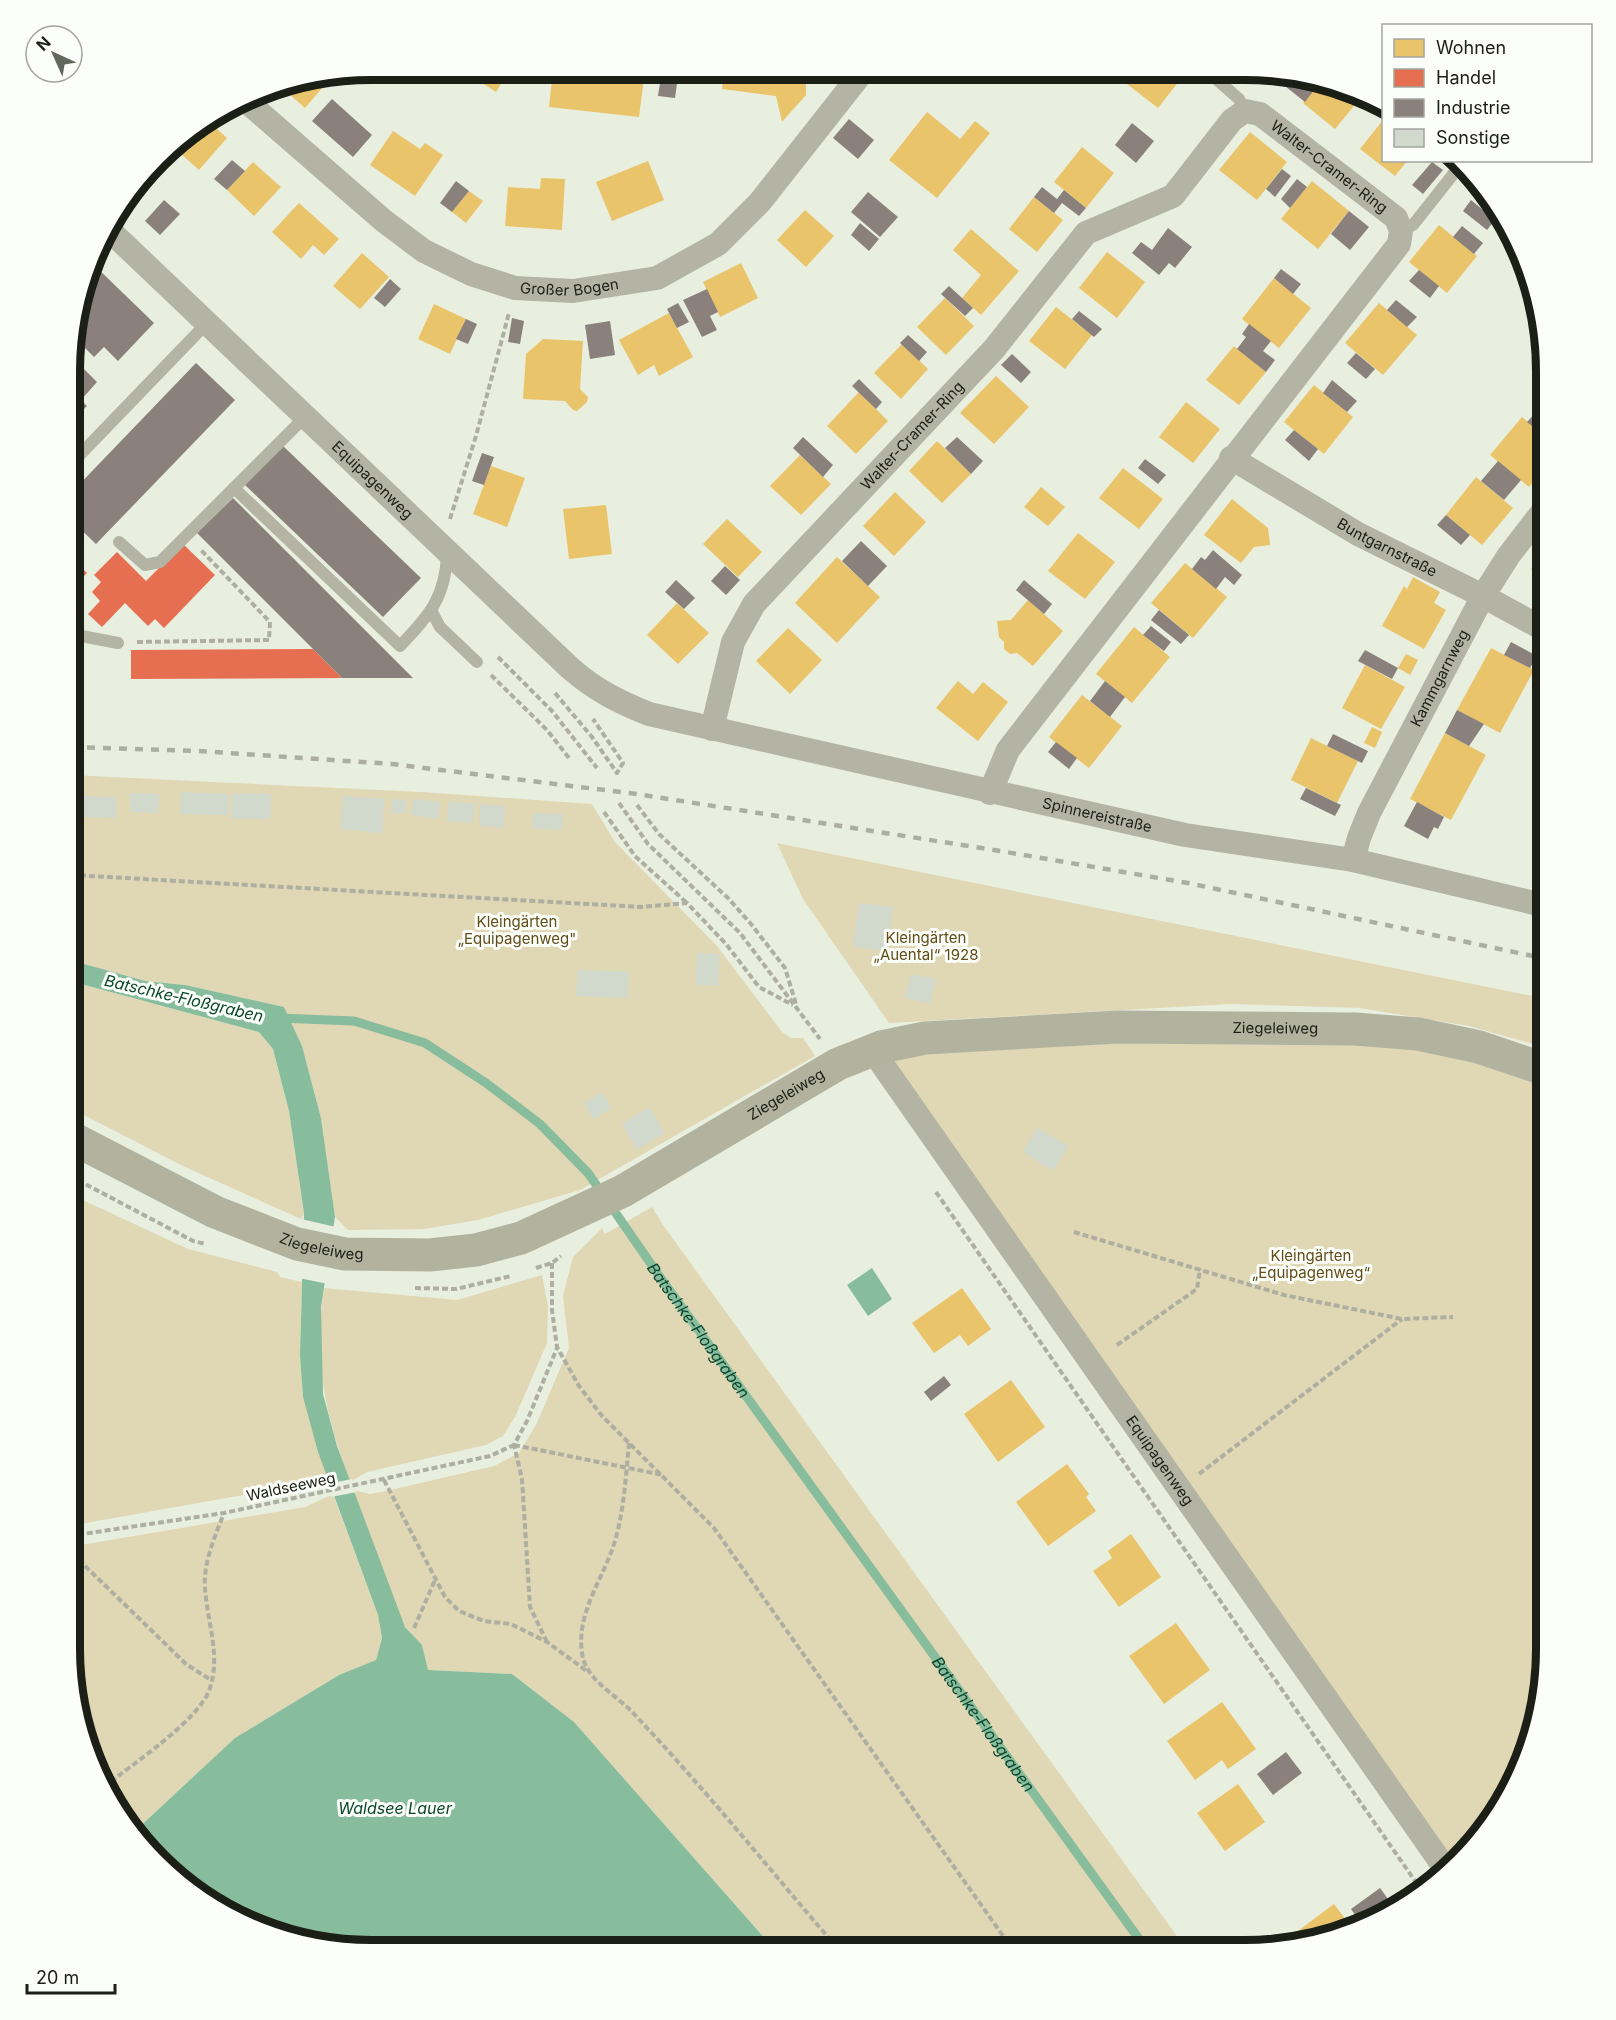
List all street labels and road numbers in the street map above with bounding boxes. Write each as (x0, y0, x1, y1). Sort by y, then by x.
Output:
street label: Walter-Cramer-Ring (1267, 116, 1392, 217)
street label: Großer Bogen (520, 274, 620, 300)
street label: Walter-Cramer-Ring (856, 377, 968, 494)
street label: Equipagenweg (328, 437, 417, 523)
street label: Buntgarnstraße (1334, 514, 1440, 581)
street label: Kammgarnweg (1406, 626, 1473, 730)
street label: Spinnereistraße (1041, 793, 1154, 836)
street label: Ziegeleiweg (1232, 1018, 1318, 1038)
street label: Ziegeleiweg (744, 1064, 828, 1124)
street label: Ziegeleiweg (277, 1228, 364, 1263)
street label: Equipagenweg (1122, 1412, 1198, 1509)
street label: Waldseeweg (245, 1468, 337, 1505)

